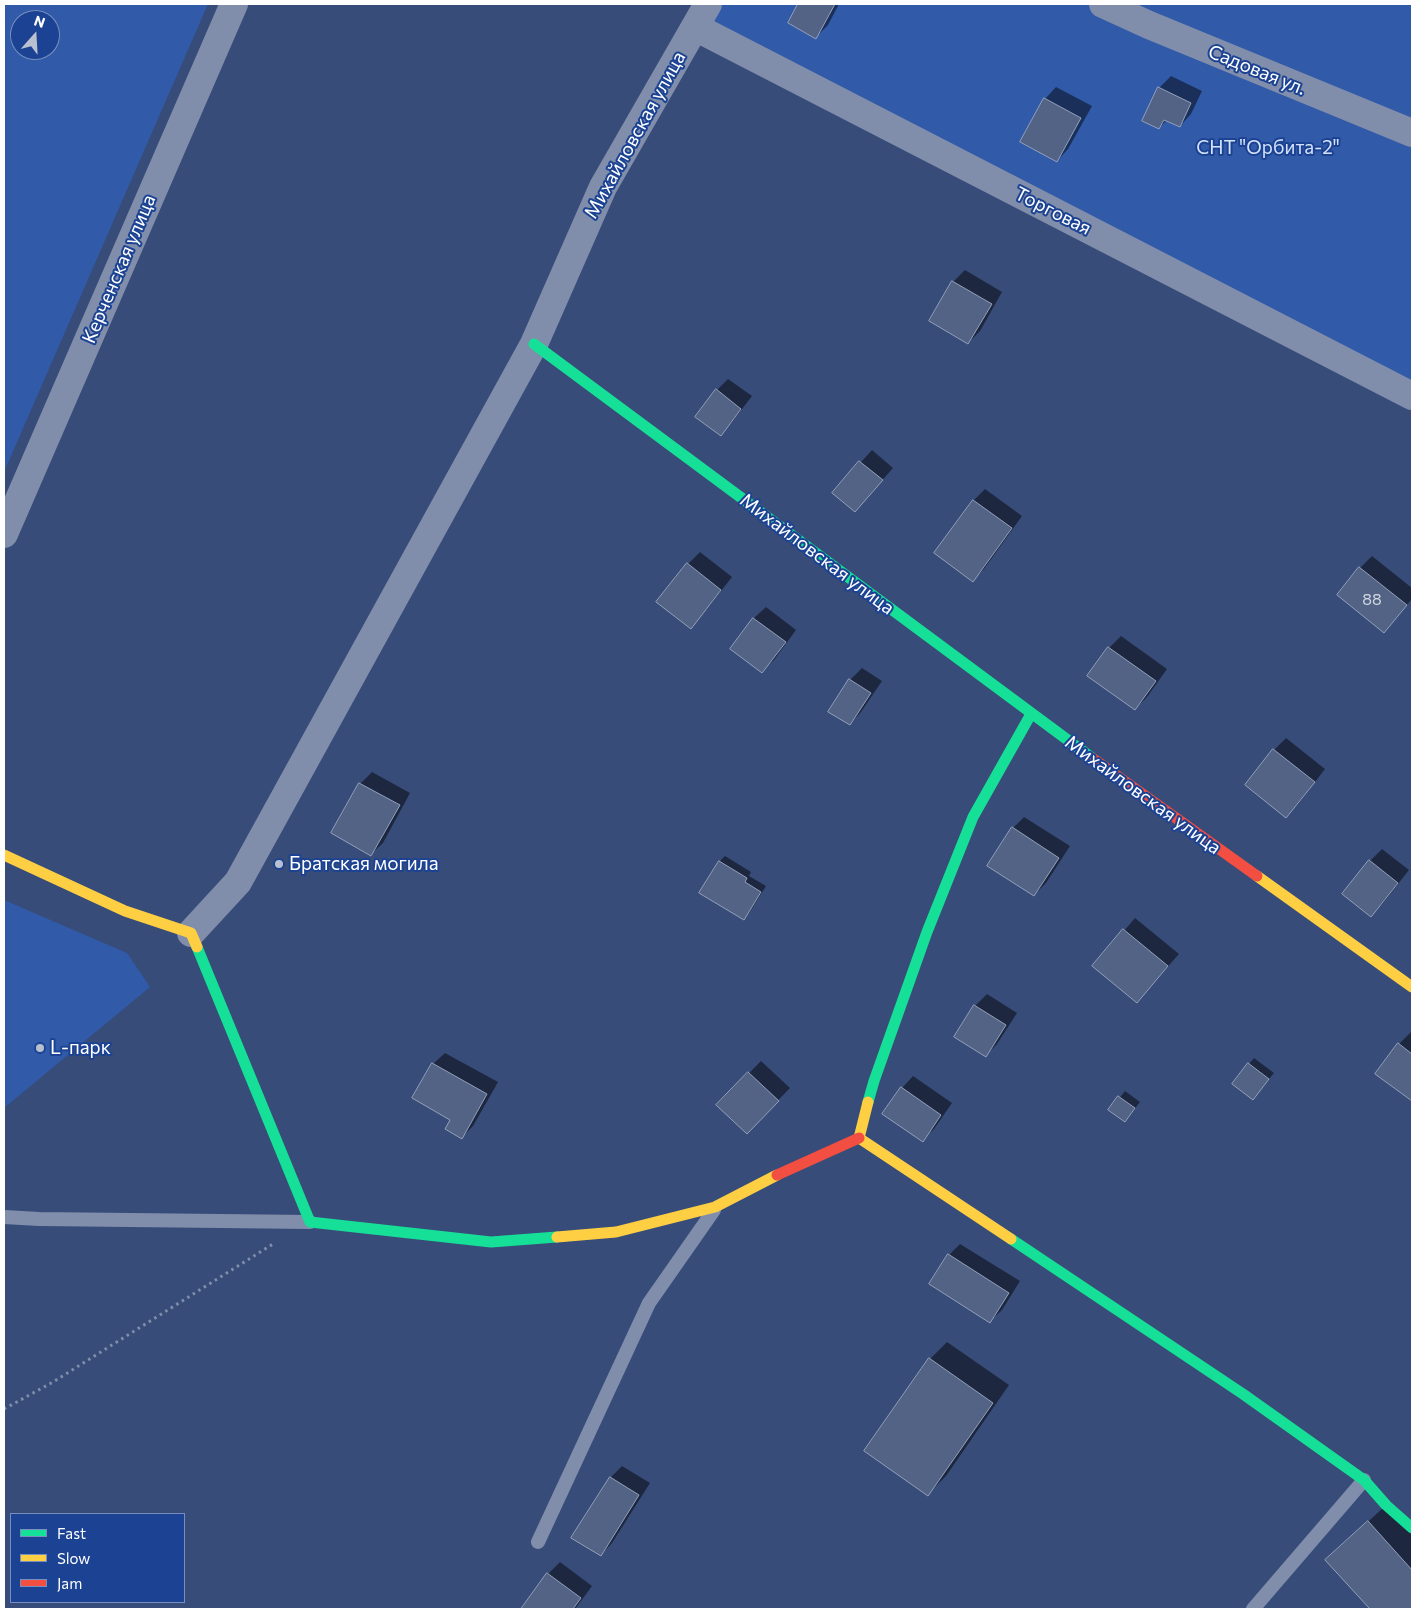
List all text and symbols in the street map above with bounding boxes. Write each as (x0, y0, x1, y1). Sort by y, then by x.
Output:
north arrow (10, 10, 60, 60)
text: N (32, 12, 47, 31)
street label: Садовая ул. (1205, 40, 1309, 100)
street label: Михайловская улица (580, 48, 690, 222)
park label: СНТ "Орбита-2" (1196, 137, 1340, 159)
street label: Торговая (1011, 182, 1095, 240)
street label: Керченская улица (77, 191, 161, 347)
street label: Михайловская улица (735, 489, 899, 619)
house number: 88 (1362, 590, 1382, 610)
street label: Михайловская улица (1061, 731, 1225, 859)
place label: Братская могила (289, 853, 439, 875)
marker: Братская могила (273, 858, 285, 870)
place label: L-парк (50, 1037, 111, 1059)
marker: L-парк (34, 1042, 46, 1054)
legend (10, 1513, 185, 1603)
text: Fast (57, 1524, 86, 1542)
text: Slow (57, 1549, 90, 1567)
text: Jam (57, 1574, 82, 1592)

